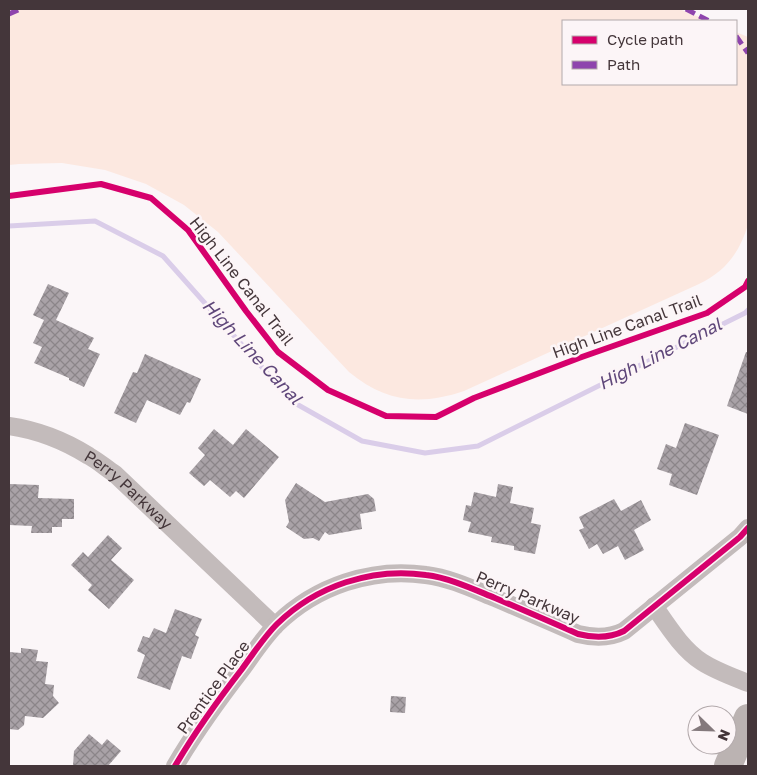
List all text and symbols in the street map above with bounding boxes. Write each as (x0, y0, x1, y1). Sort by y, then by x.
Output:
legend (562, 20, 737, 85)
text: Cycle path (607, 30, 683, 48)
text: Path (607, 55, 640, 73)
street label: High Line Canal Trail (186, 213, 298, 349)
street label: High Line Canal Trail (550, 290, 704, 362)
water label: High Line Canal (198, 294, 308, 409)
water label: High Line Canal (595, 314, 725, 394)
street label: Perry Parkway (81, 446, 177, 533)
street label: Perry Parkway (473, 566, 583, 628)
street label: Prentice Place (172, 636, 254, 738)
north arrow (687, 705, 737, 755)
text: N (715, 727, 734, 743)

